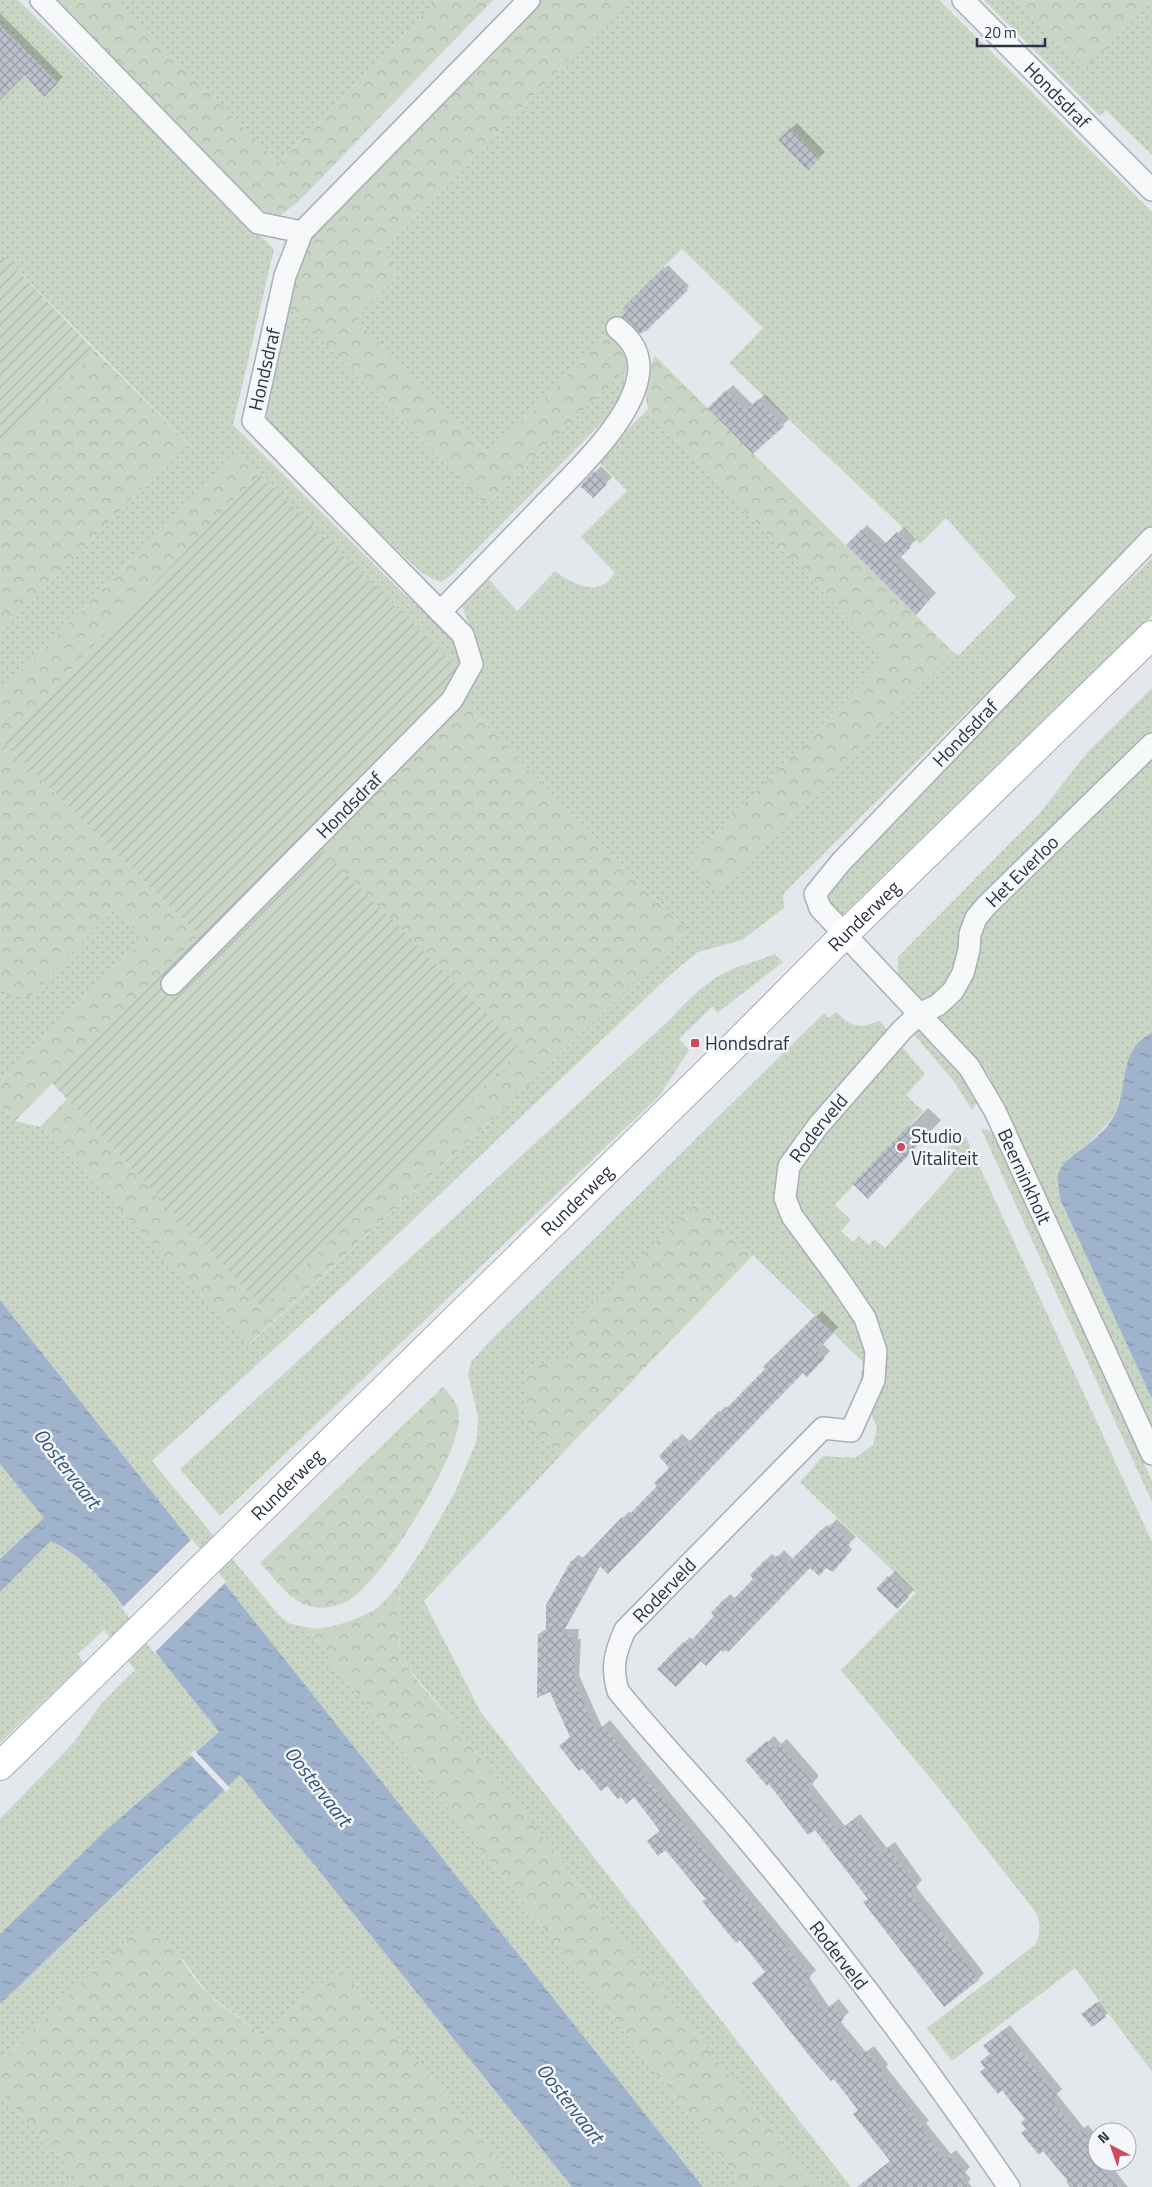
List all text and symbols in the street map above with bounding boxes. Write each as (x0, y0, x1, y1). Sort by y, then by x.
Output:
scale bar (977, 15, 1044, 47)
text: 20 m (984, 21, 1017, 44)
street label: Hondsdraf (1018, 55, 1098, 135)
street label: Hondsdraf (240, 324, 287, 413)
street label: Hondsdraf (925, 692, 1005, 773)
street label: Hondsdraf (309, 764, 389, 845)
street label: Het Everloo (978, 828, 1065, 914)
street label: Runderweg (820, 873, 907, 958)
place label: Hondsdraf (705, 1028, 790, 1057)
marker: Hondsdraf (689, 1037, 701, 1049)
street label: Roderveld (781, 1087, 854, 1168)
place label: Studio Vitaliteit (911, 1121, 978, 1172)
street label: Beerninkholt (991, 1123, 1060, 1229)
marker: Studio Vitaliteit (895, 1141, 907, 1153)
street label: Runderweg (533, 1157, 620, 1242)
water label: Oostervaart (26, 1421, 110, 1517)
street label: Runderweg (244, 1441, 330, 1527)
street label: Roderveld (625, 1551, 702, 1629)
water label: Oostervaart (277, 1739, 361, 1835)
street label: Roderveld (803, 1914, 876, 1995)
water label: Oostervaart (529, 2056, 613, 2152)
north arrow (1087, 2122, 1137, 2172)
text: N (1093, 2126, 1114, 2148)

